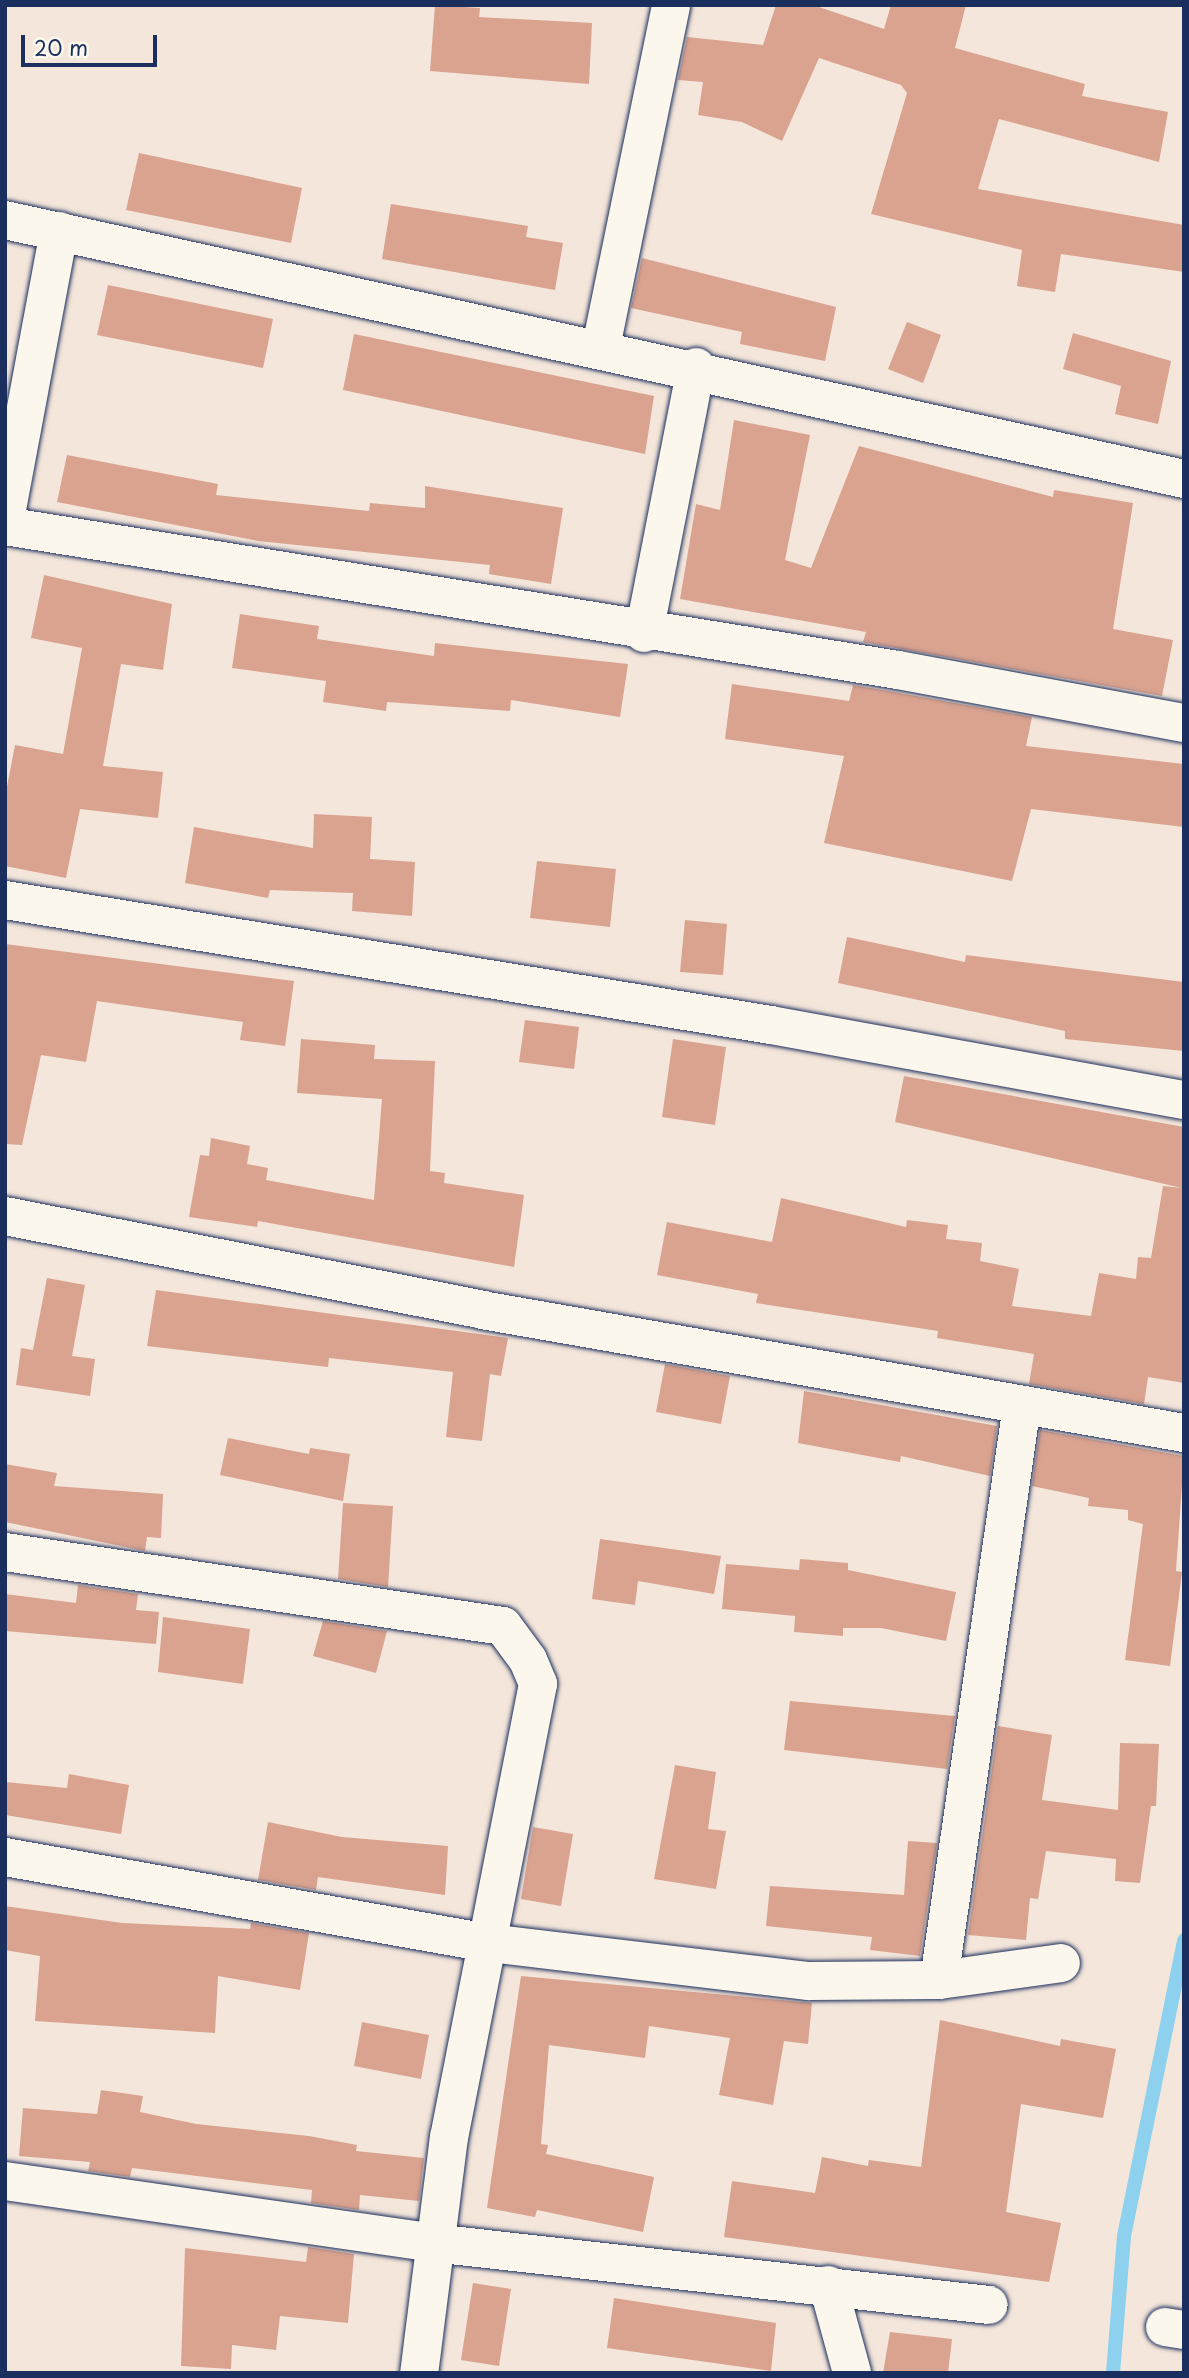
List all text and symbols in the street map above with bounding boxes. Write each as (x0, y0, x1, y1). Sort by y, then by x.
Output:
scale bar (24, 21, 161, 65)
text: 20 m (34, 31, 88, 63)

